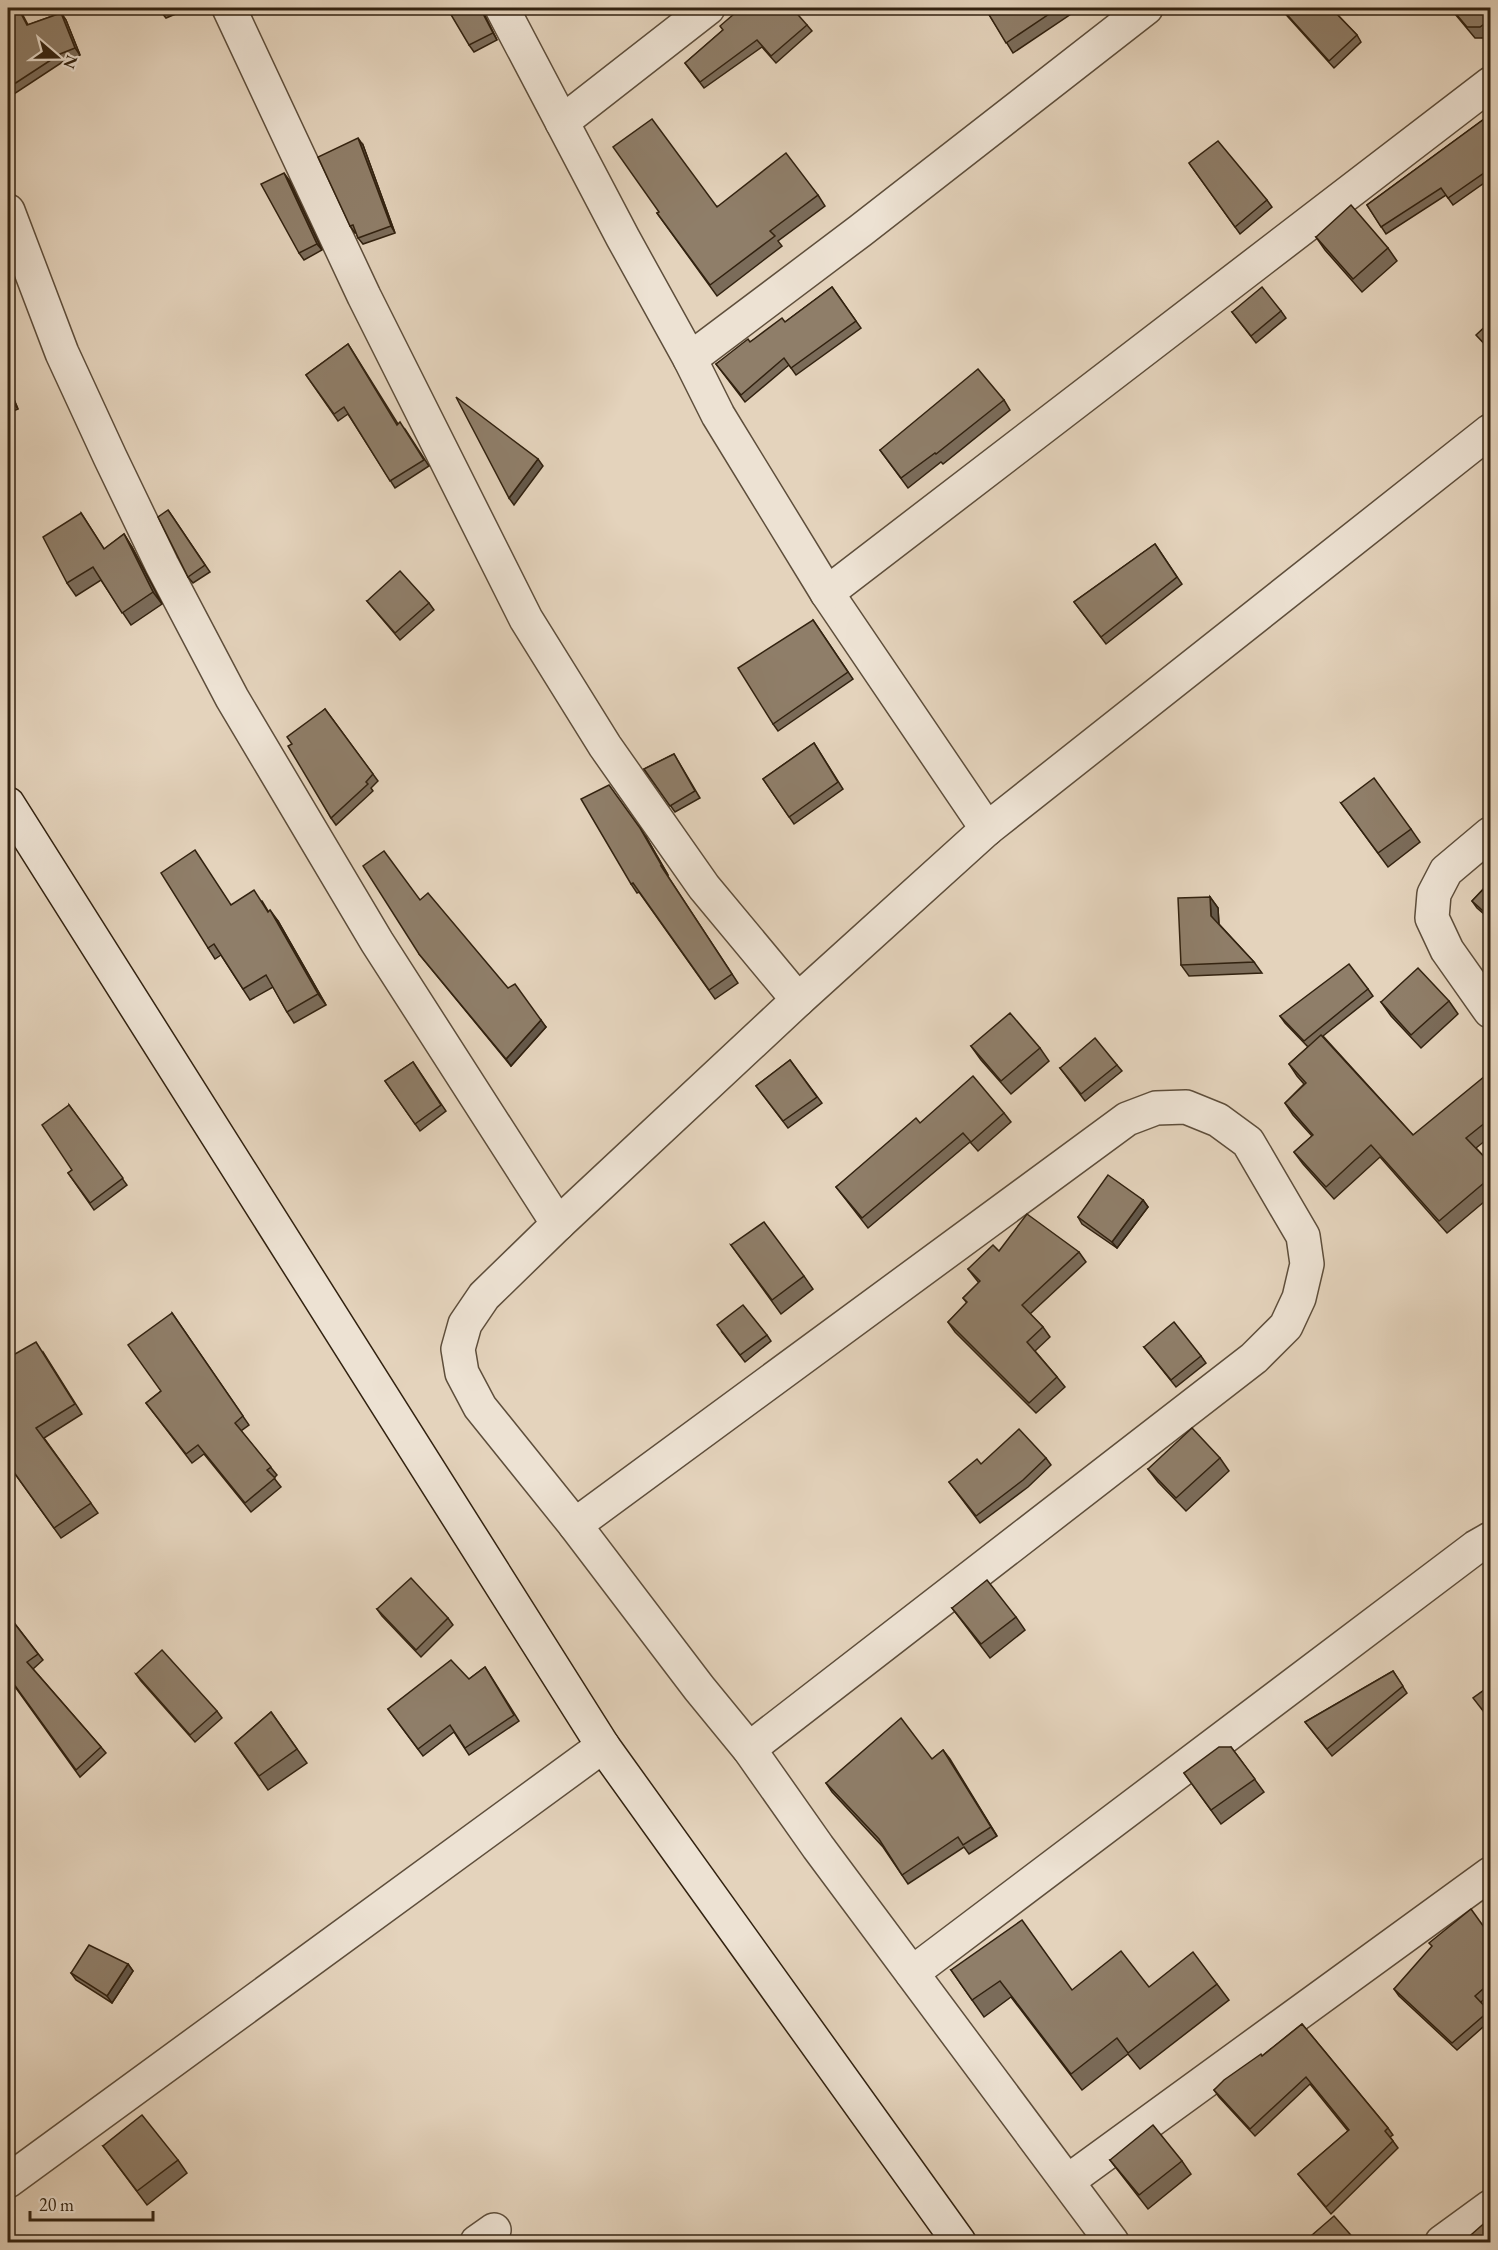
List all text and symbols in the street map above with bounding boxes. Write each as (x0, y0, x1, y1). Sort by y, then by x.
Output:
north arrow (27, 27, 87, 87)
text: N (59, 52, 83, 72)
scale bar (30, 2184, 153, 2222)
text: 20 m (39, 2193, 74, 2216)

